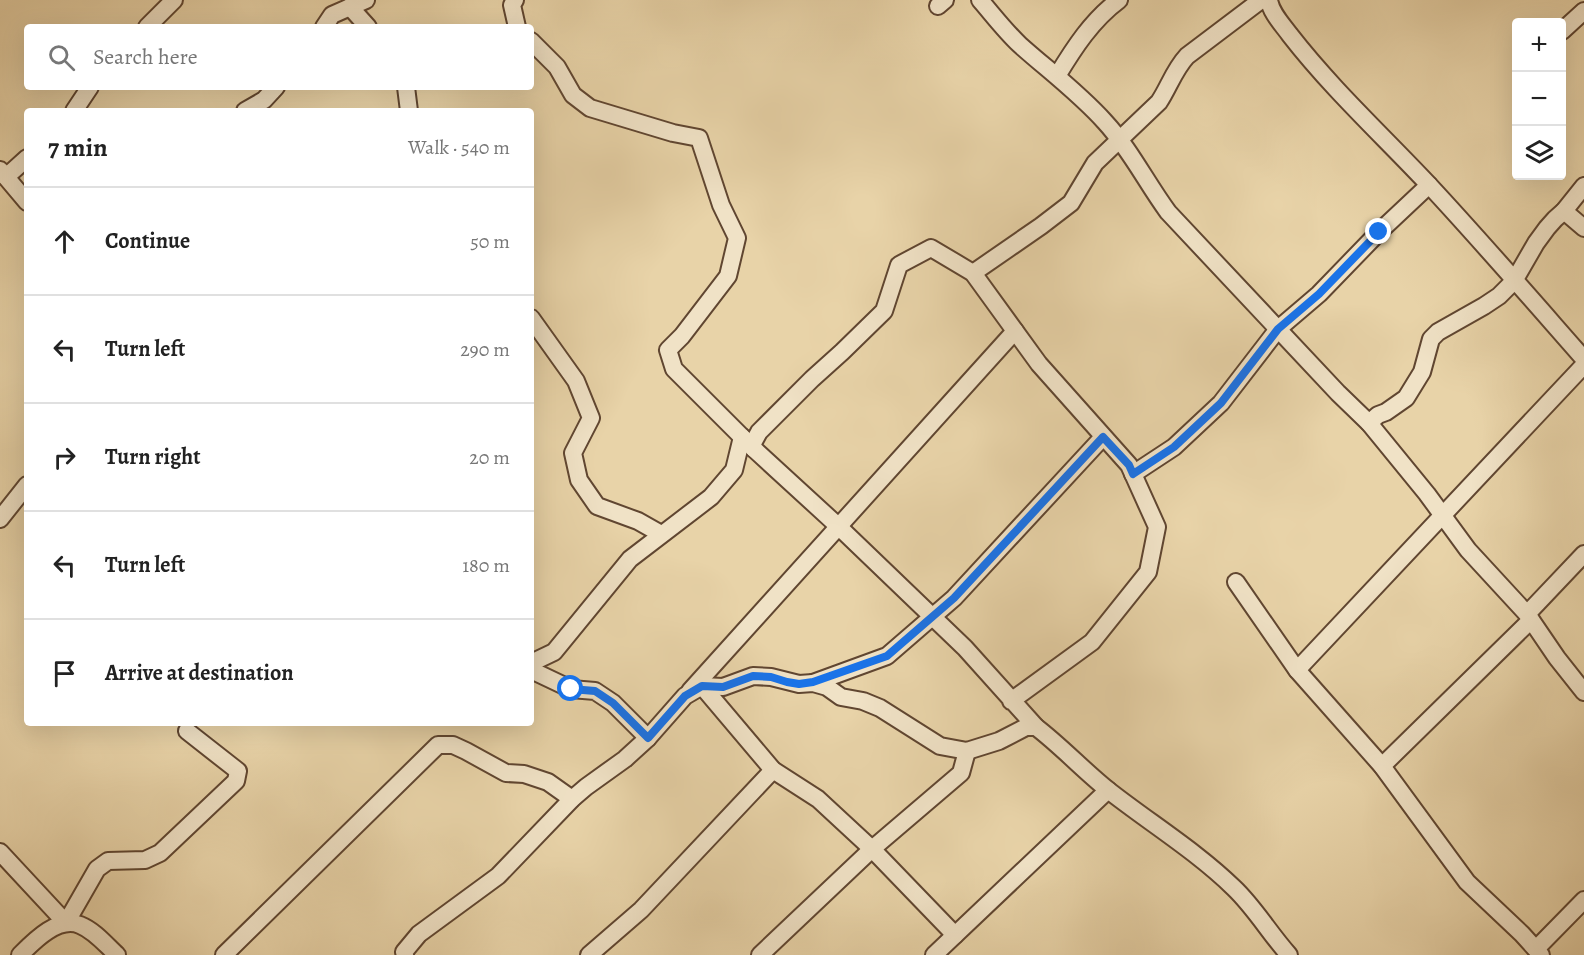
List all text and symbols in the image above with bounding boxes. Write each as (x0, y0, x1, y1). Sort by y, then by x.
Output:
map controls (1512, 18, 1566, 180)
button: + (1512, 18, 1566, 72)
search box (24, 24, 534, 90)
icon: search (45, 41, 78, 74)
text: Search here (93, 42, 198, 72)
button: − (1512, 72, 1566, 126)
button: layers (1512, 126, 1566, 180)
text: 7 min (48, 130, 108, 165)
text: Walk · 540 m (408, 134, 510, 161)
route end (1365, 218, 1391, 244)
icon: ahead (48, 225, 81, 258)
text: Continue (105, 226, 190, 256)
text: 50 m (470, 228, 510, 255)
icon: left (48, 333, 81, 366)
text: Turn left (105, 334, 185, 364)
text: 290 m (460, 336, 510, 363)
icon: right (48, 441, 81, 474)
text: Turn right (105, 442, 201, 472)
text: 20 m (469, 444, 510, 471)
icon: left (48, 549, 81, 582)
text: Turn left (105, 550, 185, 580)
text: 180 m (462, 552, 510, 579)
icon: arrive (48, 657, 81, 690)
text: Arrive at destination (105, 658, 294, 688)
route start (557, 675, 583, 701)

